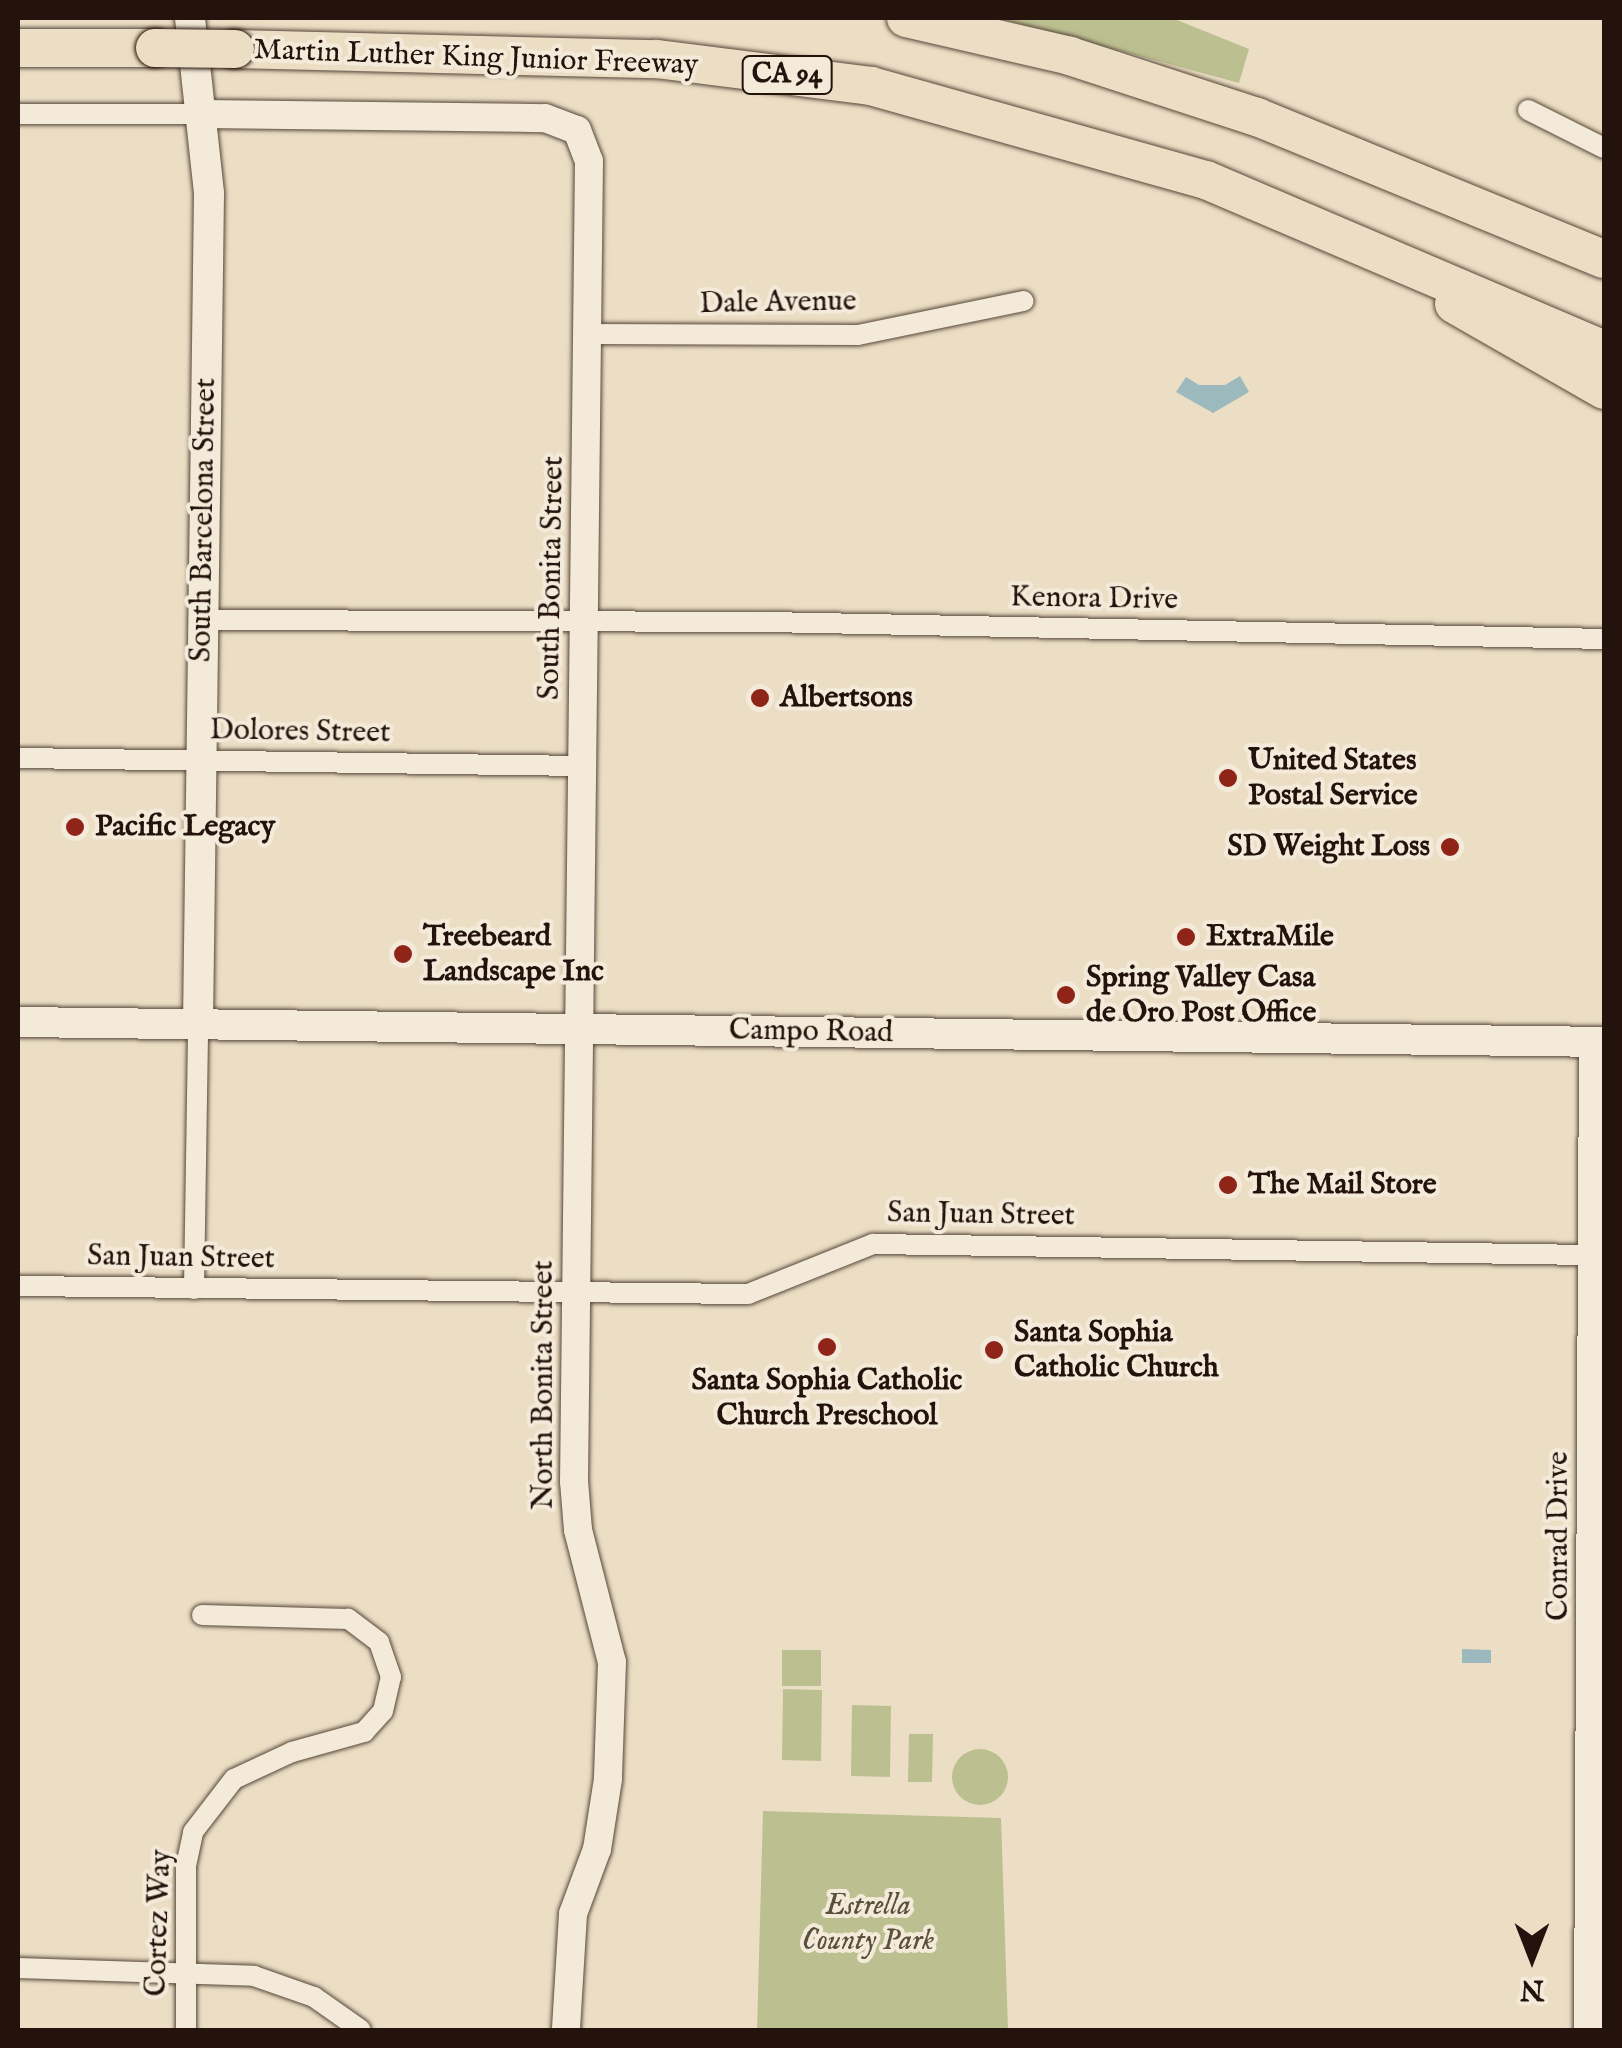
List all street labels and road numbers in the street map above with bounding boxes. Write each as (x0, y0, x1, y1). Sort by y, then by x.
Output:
street label: Martin Luther King Junior Freeway (253, 32, 699, 84)
road number: CA 94 (740, 52, 834, 98)
street label: Dale Avenue (699, 284, 857, 322)
street label: South Barcelona Street (184, 378, 224, 662)
street label: South Bonita Street (532, 456, 572, 700)
street label: Kenora Drive (1010, 580, 1178, 618)
street label: Dolores Street (209, 712, 391, 752)
street label: Campo Road (729, 1013, 893, 1051)
street label: San Juan Street (887, 1195, 1075, 1235)
street label: San Juan Street (87, 1238, 275, 1278)
street label: North Bonita Street (526, 1260, 562, 1510)
street label: Conrad Drive (1541, 1451, 1577, 1621)
street label: Cortez Way (138, 1849, 180, 1997)

